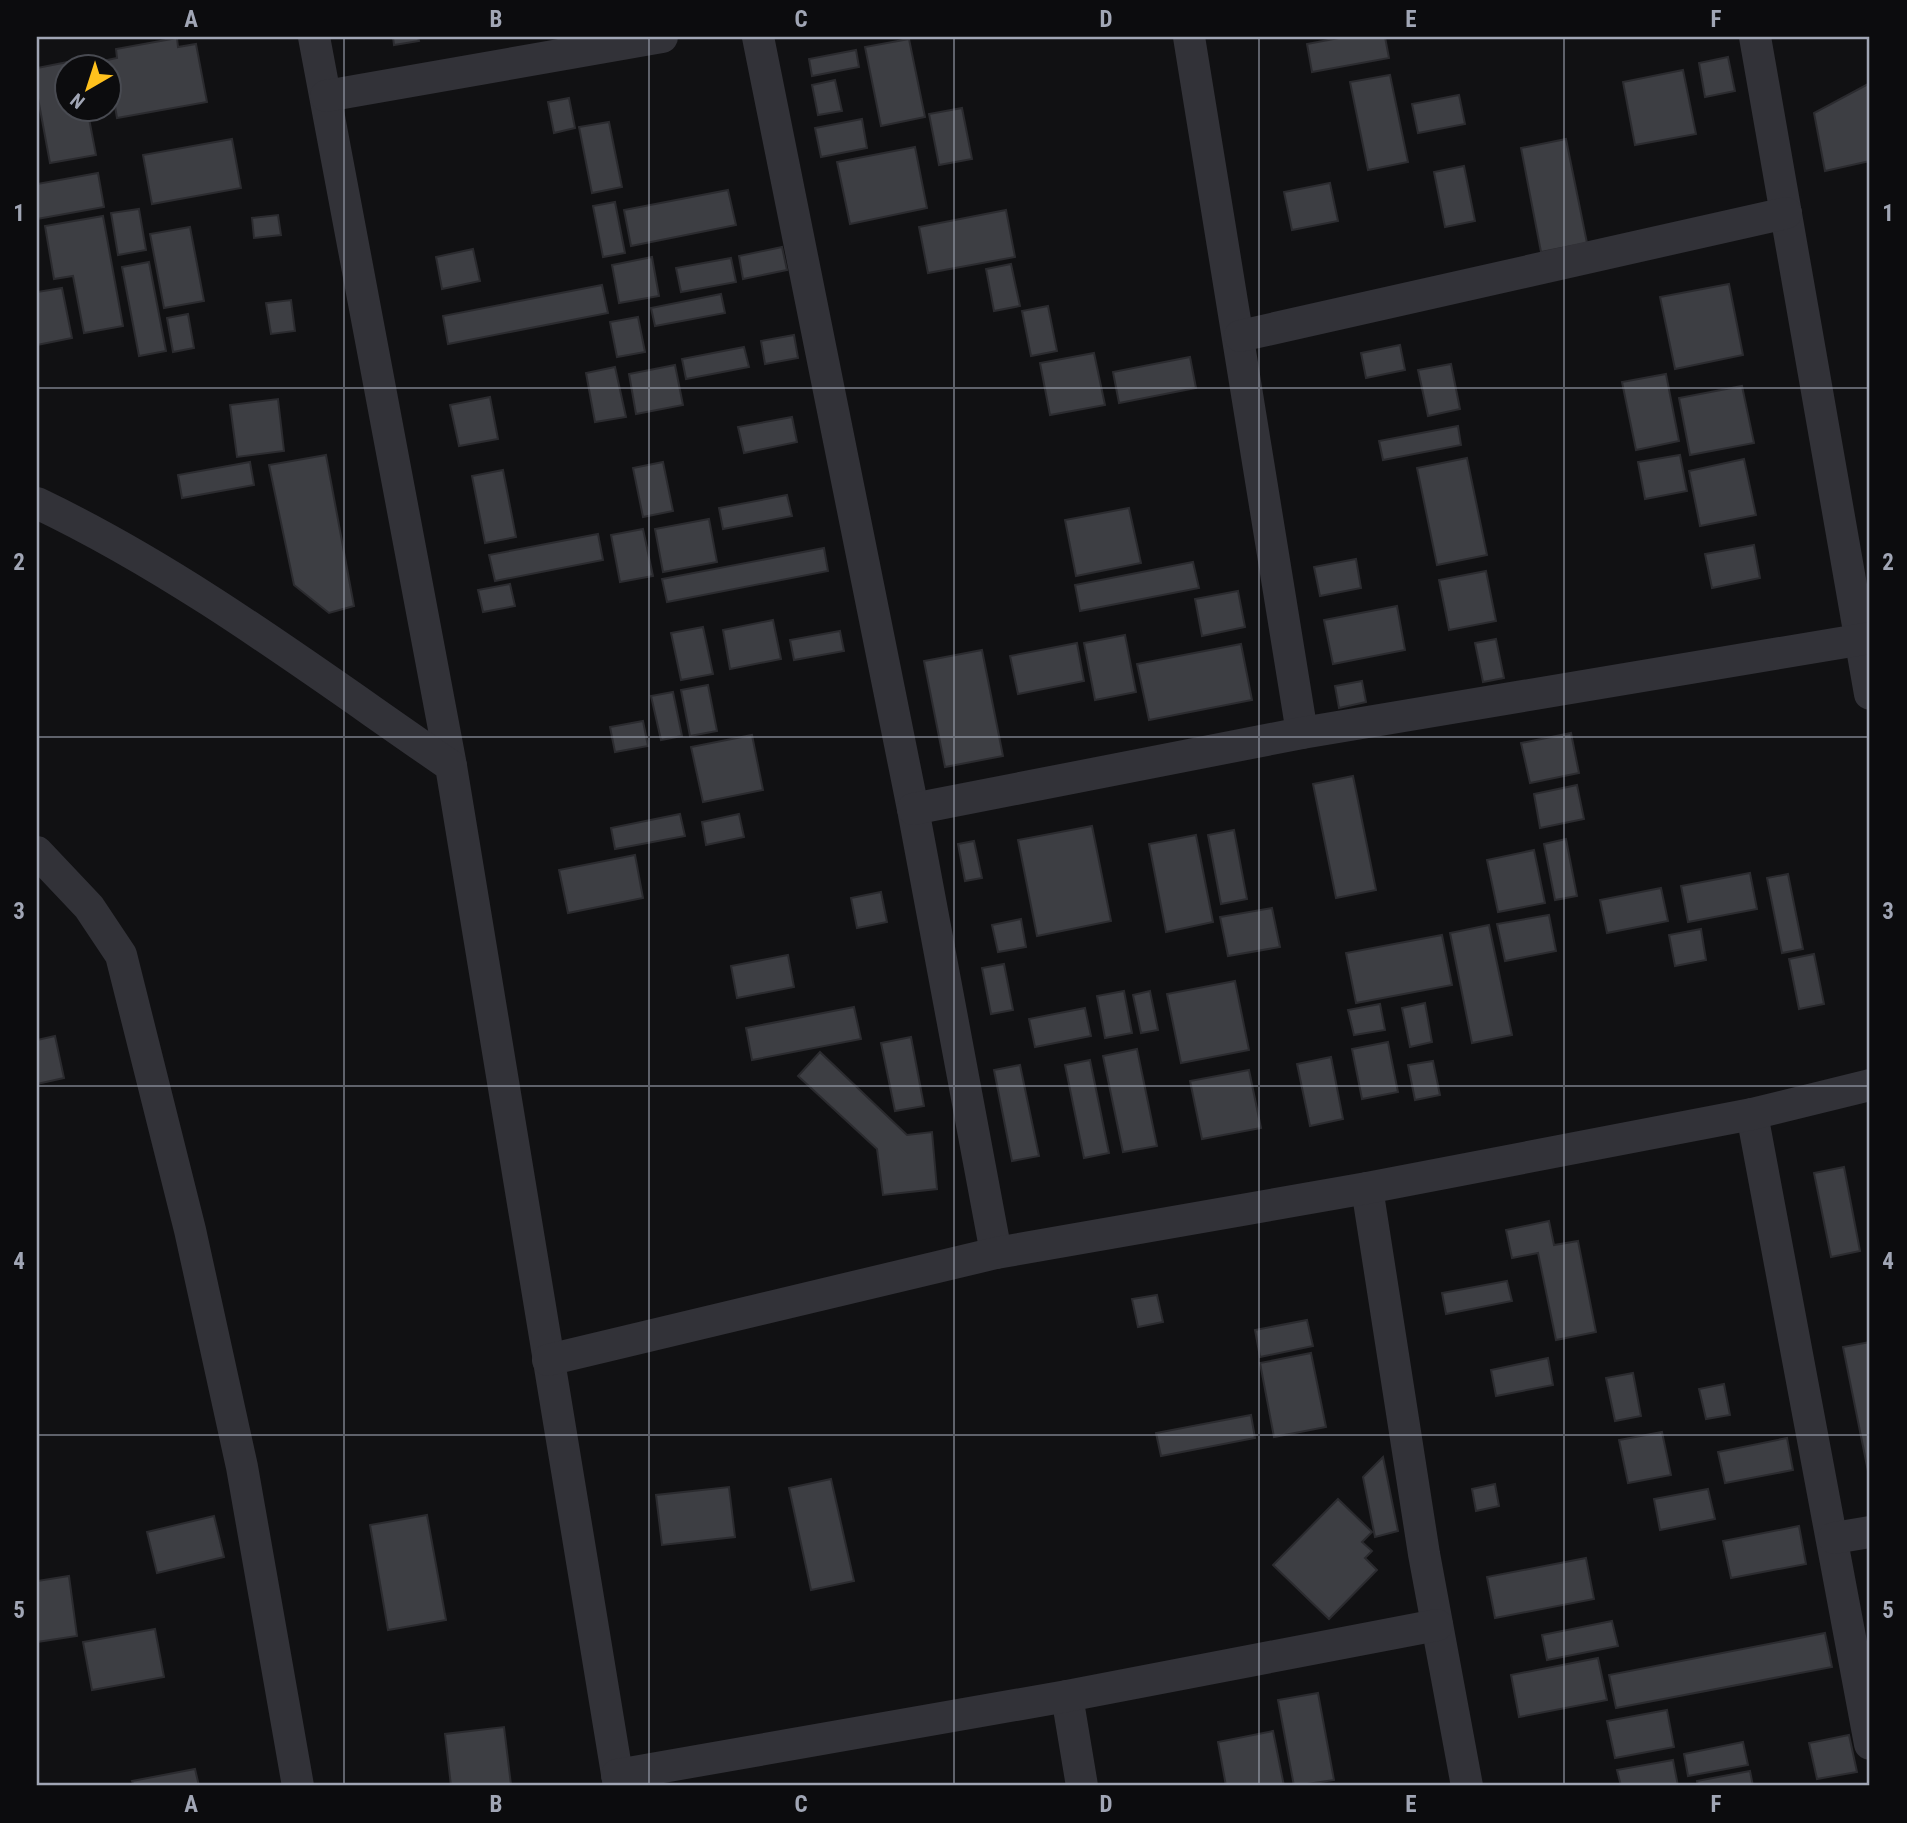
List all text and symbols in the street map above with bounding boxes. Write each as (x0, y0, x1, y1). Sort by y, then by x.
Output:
text: A (184, 6, 198, 33)
text: B (490, 6, 502, 33)
text: C (794, 6, 808, 33)
text: D (1100, 6, 1113, 33)
text: E (1405, 6, 1417, 33)
text: F (1711, 6, 1722, 33)
north arrow (52, 52, 122, 122)
text: N (66, 88, 89, 113)
text: 1 (13, 200, 25, 227)
text: 1 (1882, 200, 1894, 227)
text: 2 (13, 549, 25, 576)
text: 2 (1882, 549, 1894, 576)
text: 3 (13, 898, 25, 925)
text: 3 (1882, 898, 1894, 925)
text: 4 (13, 1248, 25, 1275)
text: 4 (1882, 1248, 1894, 1275)
text: 5 (13, 1597, 25, 1624)
text: 5 (1882, 1597, 1894, 1624)
text: A (184, 1791, 198, 1818)
text: B (490, 1791, 502, 1818)
text: C (794, 1791, 808, 1818)
text: D (1100, 1791, 1113, 1818)
text: E (1405, 1791, 1417, 1818)
text: F (1711, 1791, 1722, 1818)

